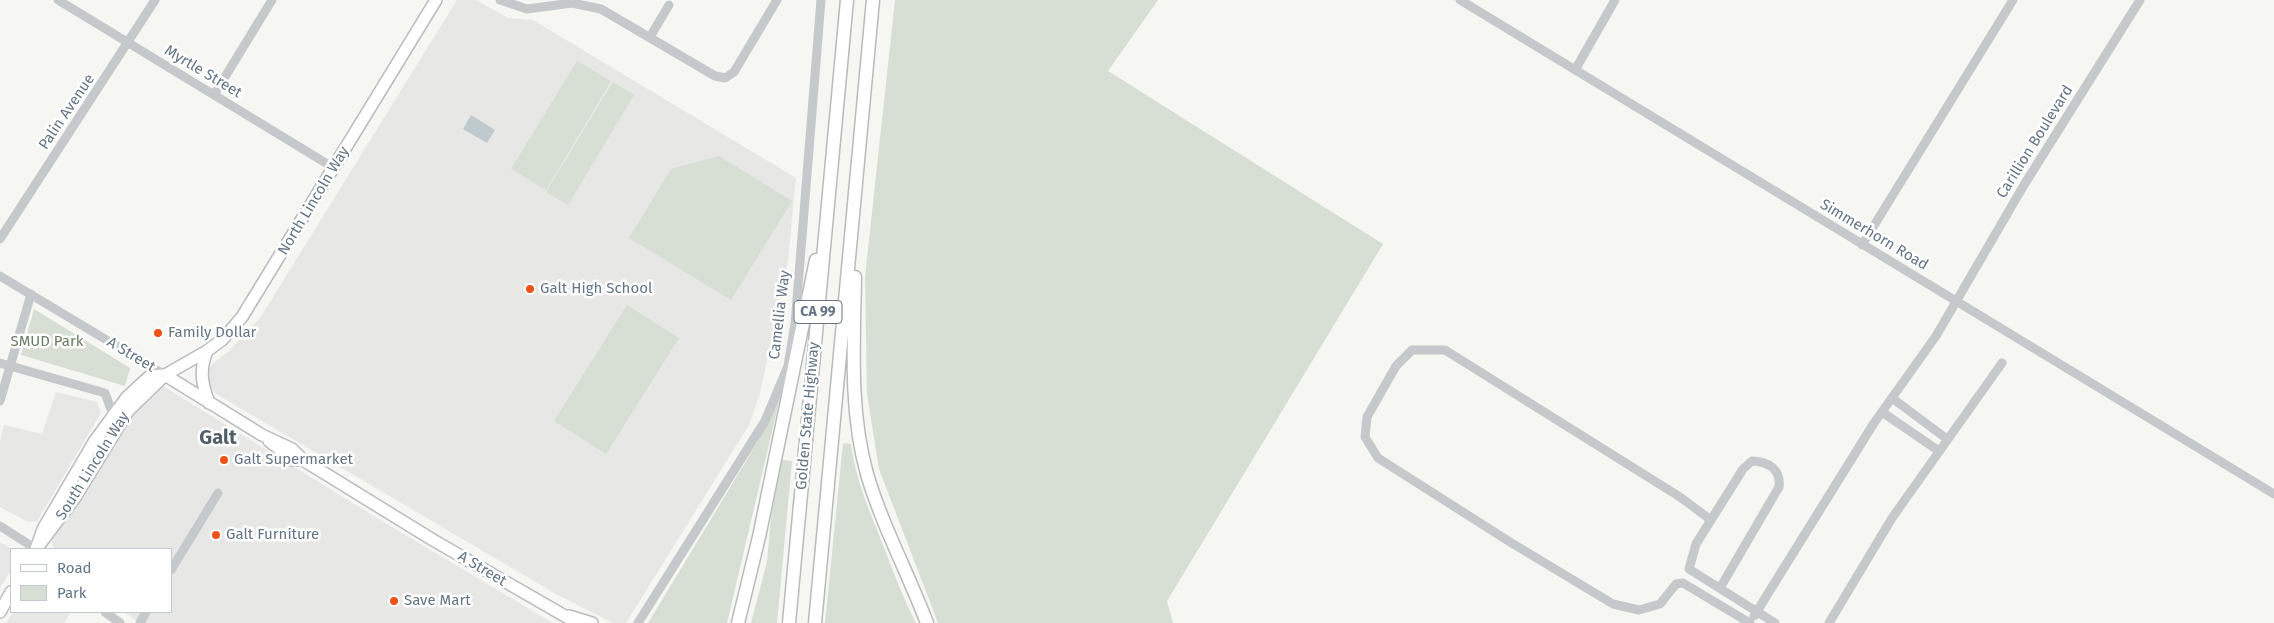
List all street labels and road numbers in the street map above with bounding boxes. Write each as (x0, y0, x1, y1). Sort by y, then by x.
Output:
street label: Myrtle Street (161, 42, 245, 102)
street label: Palin Avenue (35, 71, 99, 153)
street label: Carillion Boulevard (1993, 82, 2077, 202)
street label: North Lincoln Way (274, 143, 354, 259)
street label: Simmerhorn Road (1817, 196, 1931, 274)
street label: Camellia Way (766, 269, 794, 361)
road number: CA 99 (794, 300, 842, 324)
street label: A Street (104, 334, 158, 376)
street label: Golden State Highway (793, 341, 823, 491)
street label: South Lincoln Way (52, 408, 134, 524)
street label: A Street (455, 548, 509, 590)

